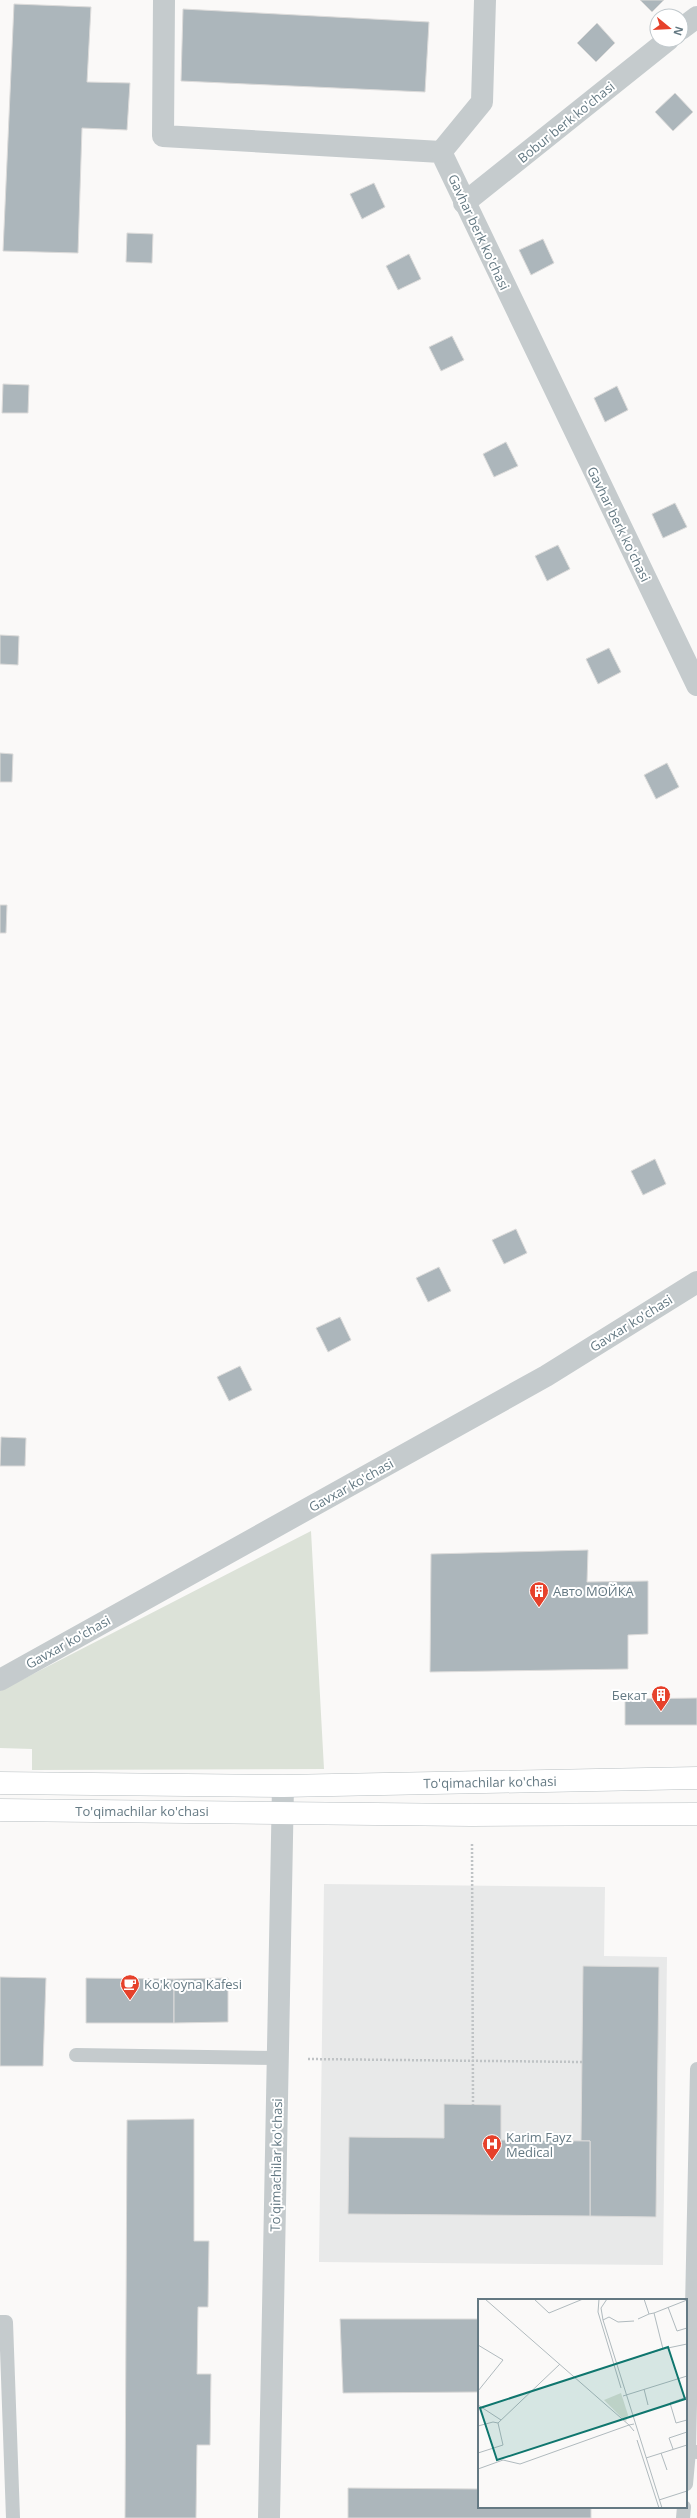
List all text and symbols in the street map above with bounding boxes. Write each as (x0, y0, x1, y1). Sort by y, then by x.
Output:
north arrow (649, 8, 689, 48)
text: N (670, 25, 688, 38)
street label: Bobur berk ko'chasi (514, 77, 618, 167)
street label: Gavhar berk ko'chasi (444, 171, 514, 293)
street label: Gavhar berk ko'chasi (583, 463, 655, 585)
street label: Gavxar ko'chasi (586, 1290, 676, 1356)
street label: Gavxar ko'chasi (305, 1454, 397, 1516)
building icon: Авто МОЙКА (528, 1580, 550, 1608)
place label: Авто МОЙКА (553, 1582, 635, 1600)
street label: Gavxar ko'chasi (22, 1611, 114, 1673)
building icon: Бекат (650, 1684, 672, 1712)
place label: Бекат (612, 1686, 647, 1704)
street label: To'qimachilar ko'chasi (423, 1772, 557, 1792)
street label: To'qimachilar ko'chasi (75, 1802, 209, 1820)
cafe icon: Ko'k oyna Kafesi (119, 1973, 141, 2001)
place label: Ko'k oyna Kafesi (144, 1975, 242, 1993)
street label: To'qimachilar ko'chasi (266, 2098, 286, 2232)
place label: Karim Fayz Medical (506, 2128, 572, 2161)
hospital icon: Karim Fayz Medical (481, 2133, 503, 2161)
inset map (478, 2299, 687, 2508)

